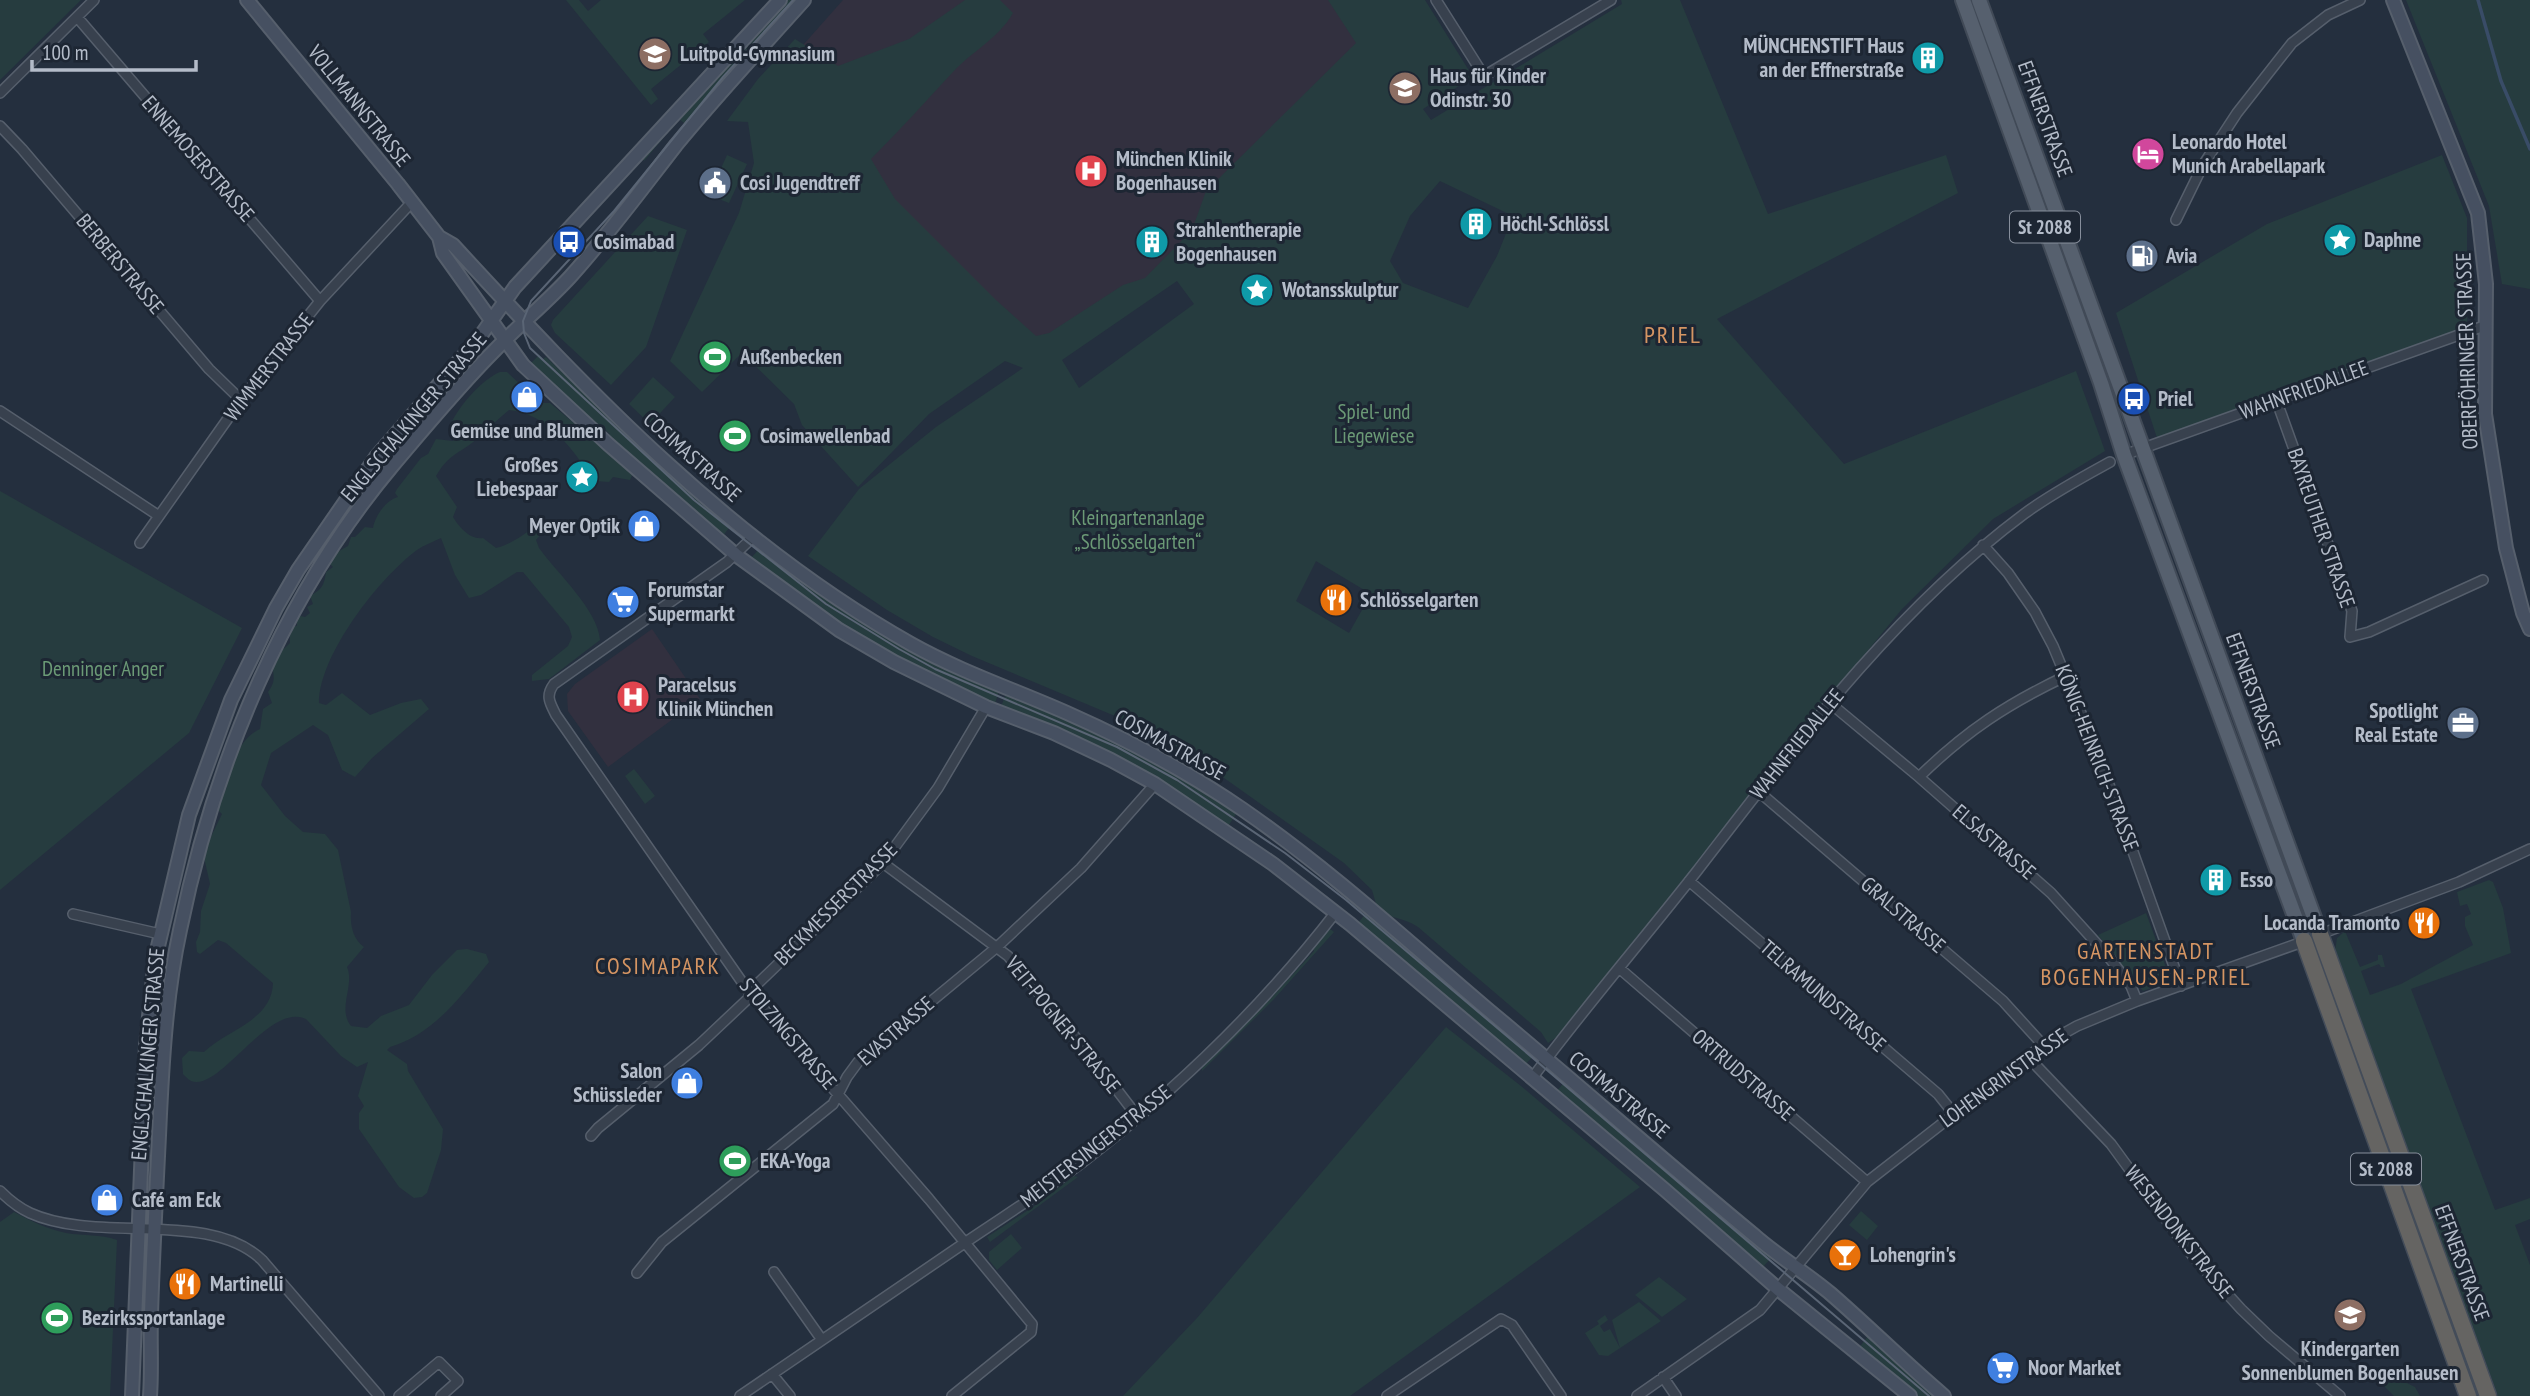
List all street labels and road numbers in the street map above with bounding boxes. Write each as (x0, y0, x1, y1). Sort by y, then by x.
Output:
street label: VOLLMANNSTRASSE (301, 39, 417, 172)
street label: EFFNERSTRASSE (2012, 57, 2079, 181)
street label: ENNEMOSERSTRASSE (136, 90, 261, 227)
street label: BERBERSTRASSE (71, 208, 170, 319)
road number: St 2088 (2010, 212, 2080, 243)
street label: OBERFÖHRINGER STRASSE (2450, 252, 2483, 450)
street label: WIMMERSTRASSE (218, 307, 319, 426)
street label: ENGLSCHALKINGER STRASSE (335, 326, 492, 507)
street label: WAHNFRIEDALLEE (2236, 354, 2372, 425)
street label: COSIMASTRASSE (638, 406, 747, 508)
street label: BAYREUTHER STRASSE (2281, 444, 2361, 611)
street label: EFFNERSTRASSE (2220, 629, 2287, 753)
street label: KÖNIG-HEINRICH-STRASSE (2049, 661, 2145, 855)
street label: WAHNFRIEDALLEE (1744, 683, 1849, 805)
street label: COSIMASTRASSE (1110, 703, 1230, 786)
street label: ELSASTRASSE (1947, 798, 2042, 885)
street label: BECKMESSERSTRASSE (768, 836, 903, 971)
street label: GRALSTRASSE (1855, 870, 1951, 959)
street label: TELRAMUNDSTRASSE (1755, 934, 1892, 1058)
street label: ENGLSCHALKINGER STRASSE (125, 947, 170, 1161)
street label: VEIT-POGNER-STRASSE (999, 950, 1127, 1099)
street label: STOLZINGSTRASSE (734, 972, 843, 1095)
street label: EVASTRASSE (852, 990, 940, 1071)
street label: LOHENGRINSTRASSE (1934, 1022, 2073, 1133)
street label: ORTRUDSTRASSE (1687, 1023, 1800, 1126)
street label: COSIMASTRASSE (1564, 1045, 1675, 1144)
street label: MEISTERSINGERSTRASSE (1015, 1078, 1177, 1213)
road number: St 2088 (2351, 1154, 2421, 1184)
street label: WESENDONKSTRASSE (2119, 1160, 2240, 1304)
street label: EFFNERSTRASSE (2429, 1201, 2496, 1325)

